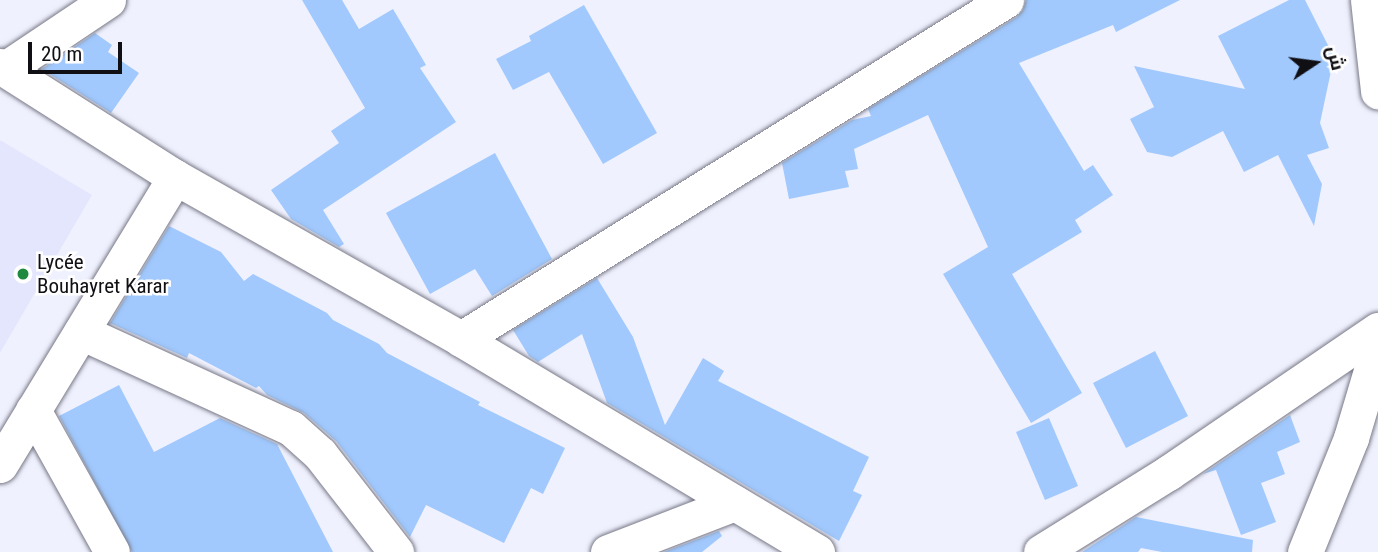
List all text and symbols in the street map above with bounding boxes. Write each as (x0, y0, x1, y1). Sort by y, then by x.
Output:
scale bar (32, 28, 126, 72)
north arrow (1280, 28, 1350, 98)
text: 20 m (41, 42, 82, 66)
text: ش (1322, 44, 1350, 73)
place label: Lycée Bouhayret Karar (37, 249, 169, 299)
marker: Lycée Bouhayret Karar (15, 266, 31, 282)

